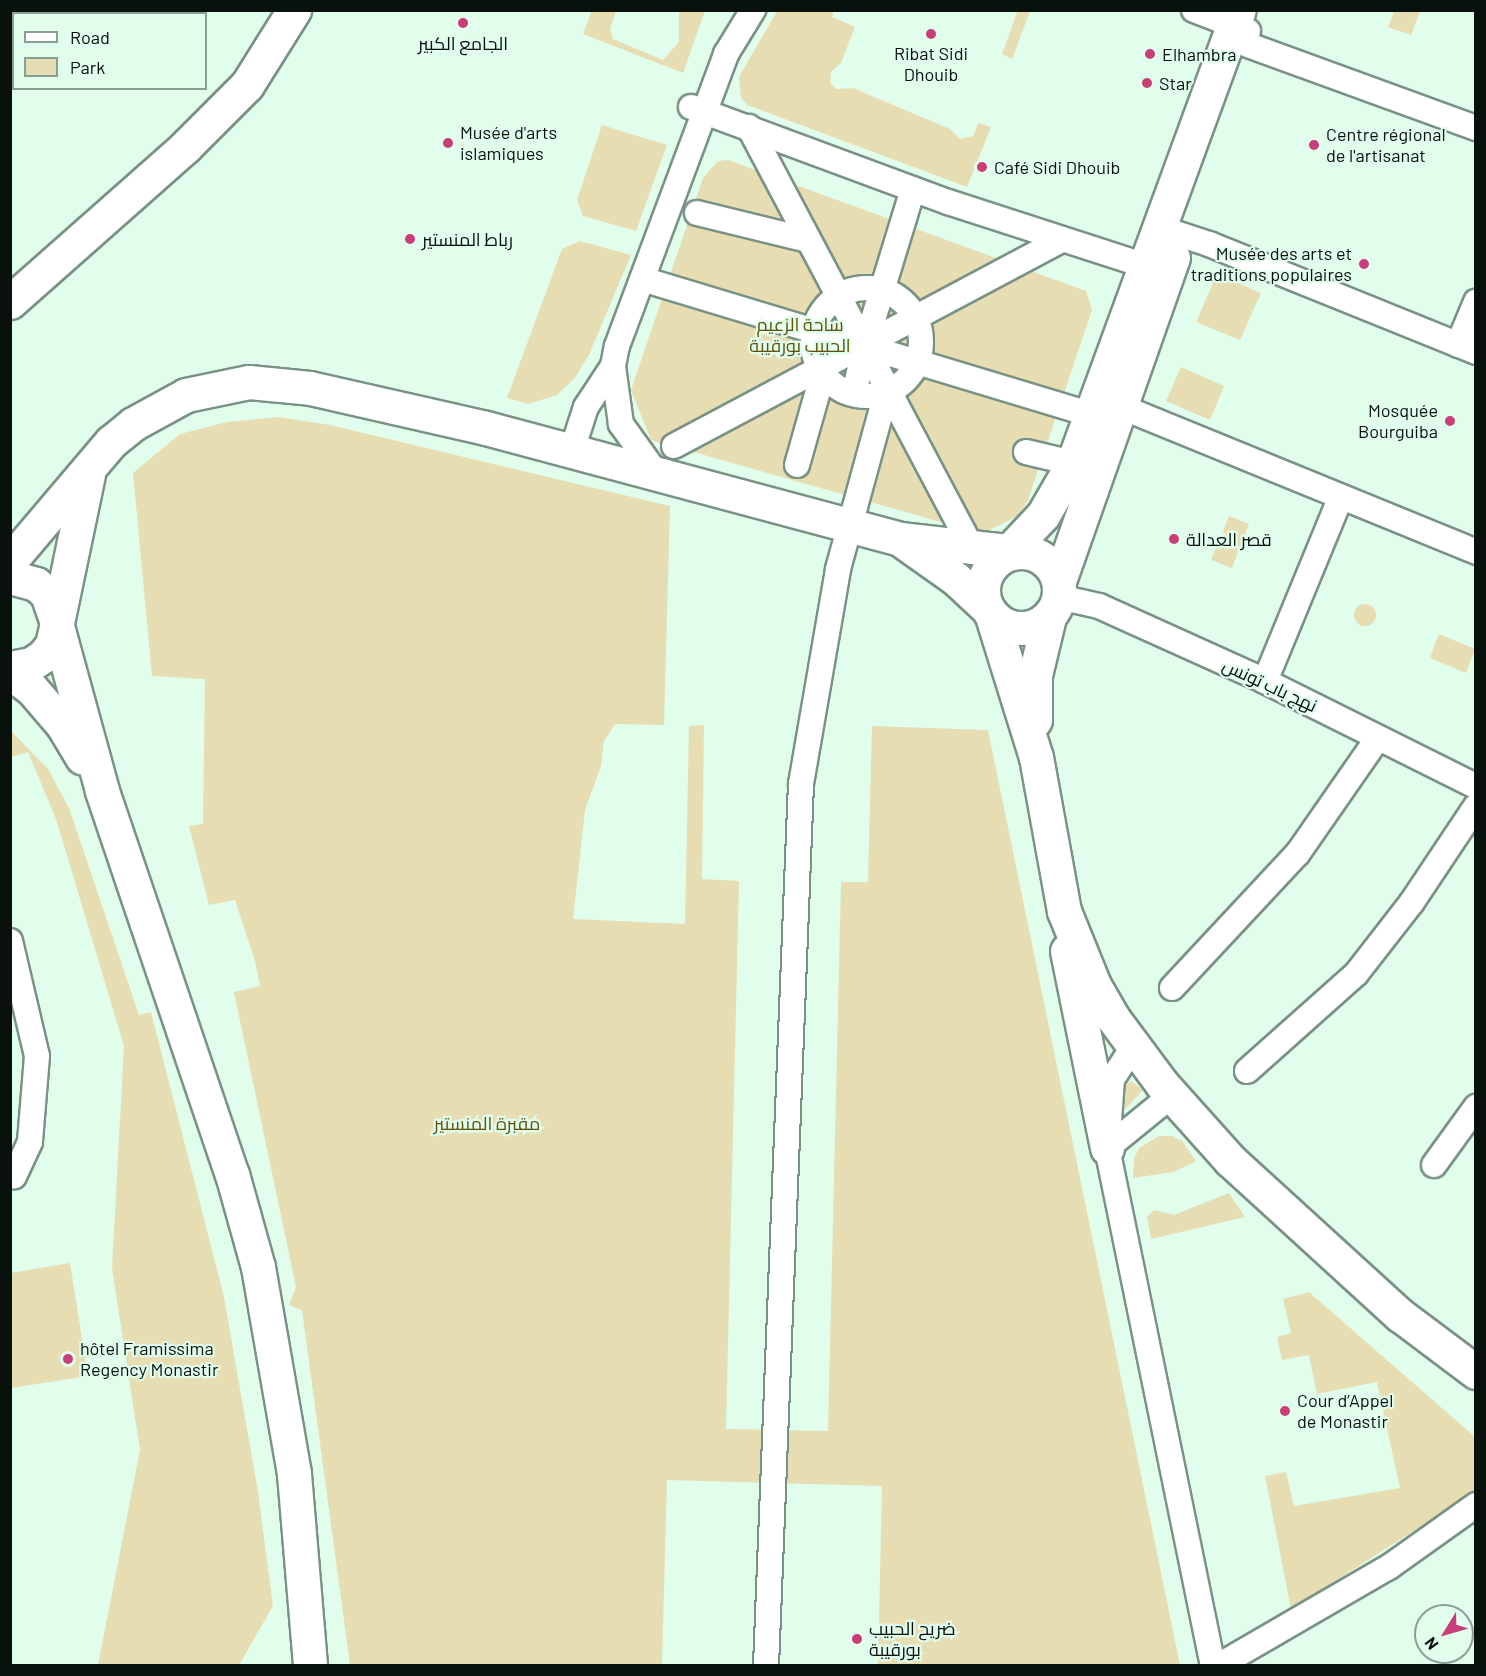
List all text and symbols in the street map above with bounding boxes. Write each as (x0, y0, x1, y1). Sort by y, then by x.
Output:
legend (12, 12, 207, 90)
marker: الجامع الكبير (456, 16, 470, 30)
text: Road (70, 26, 110, 48)
marker: Ribat Sidi Dhouib (924, 27, 938, 41)
place label: الجامع الكبير (418, 32, 508, 54)
place label: Ribat Sidi Dhouib (894, 43, 968, 86)
place label: Elhambra (1162, 43, 1236, 65)
marker: Elhambra (1143, 47, 1157, 61)
text: Park (70, 56, 105, 78)
place label: Star (1159, 72, 1192, 94)
marker: Star (1140, 76, 1154, 90)
place label: Musée d'arts islamiques (460, 122, 557, 164)
place label: Centre régional de l'artisanat (1326, 124, 1446, 166)
marker: Musée d'arts islamiques (441, 136, 455, 150)
marker: Centre régional de l'artisanat (1307, 138, 1321, 152)
place label: Café Sidi Dhouib (994, 156, 1120, 178)
marker: Café Sidi Dhouib (975, 160, 989, 174)
place label: رباط المنستير (422, 228, 513, 250)
marker: رباط المنستير (403, 232, 417, 246)
place label: Musée des arts et traditions populaires (1191, 243, 1352, 286)
marker: Musée des arts et traditions populaires (1357, 257, 1371, 271)
park label: ساحة الزعيم الحبيب بورقيبة (749, 314, 851, 356)
place label: Mosquée Bourguiba (1358, 400, 1438, 442)
marker: Mosquée Bourguiba (1443, 414, 1457, 428)
place label: قصر العدالة (1186, 528, 1272, 550)
marker: قصر العدالة (1167, 532, 1181, 546)
street label: نهج باب تونس (1219, 654, 1321, 716)
park label: مقبرة المنستير (434, 1112, 540, 1134)
place label: hôtel Framissima Regency Monastir (80, 1338, 218, 1380)
marker: hôtel Framissima Regency Monastir (61, 1352, 75, 1366)
place label: Cour d’Appel de Monastir (1297, 1390, 1393, 1432)
marker: Cour d’Appel de Monastir (1278, 1404, 1292, 1418)
north arrow (1414, 1604, 1474, 1664)
place label: ضريح الحبيب بورقيبة (869, 1618, 956, 1660)
marker: ضريح الحبيب بورقيبة (850, 1632, 864, 1646)
text: N (1420, 1634, 1442, 1654)

